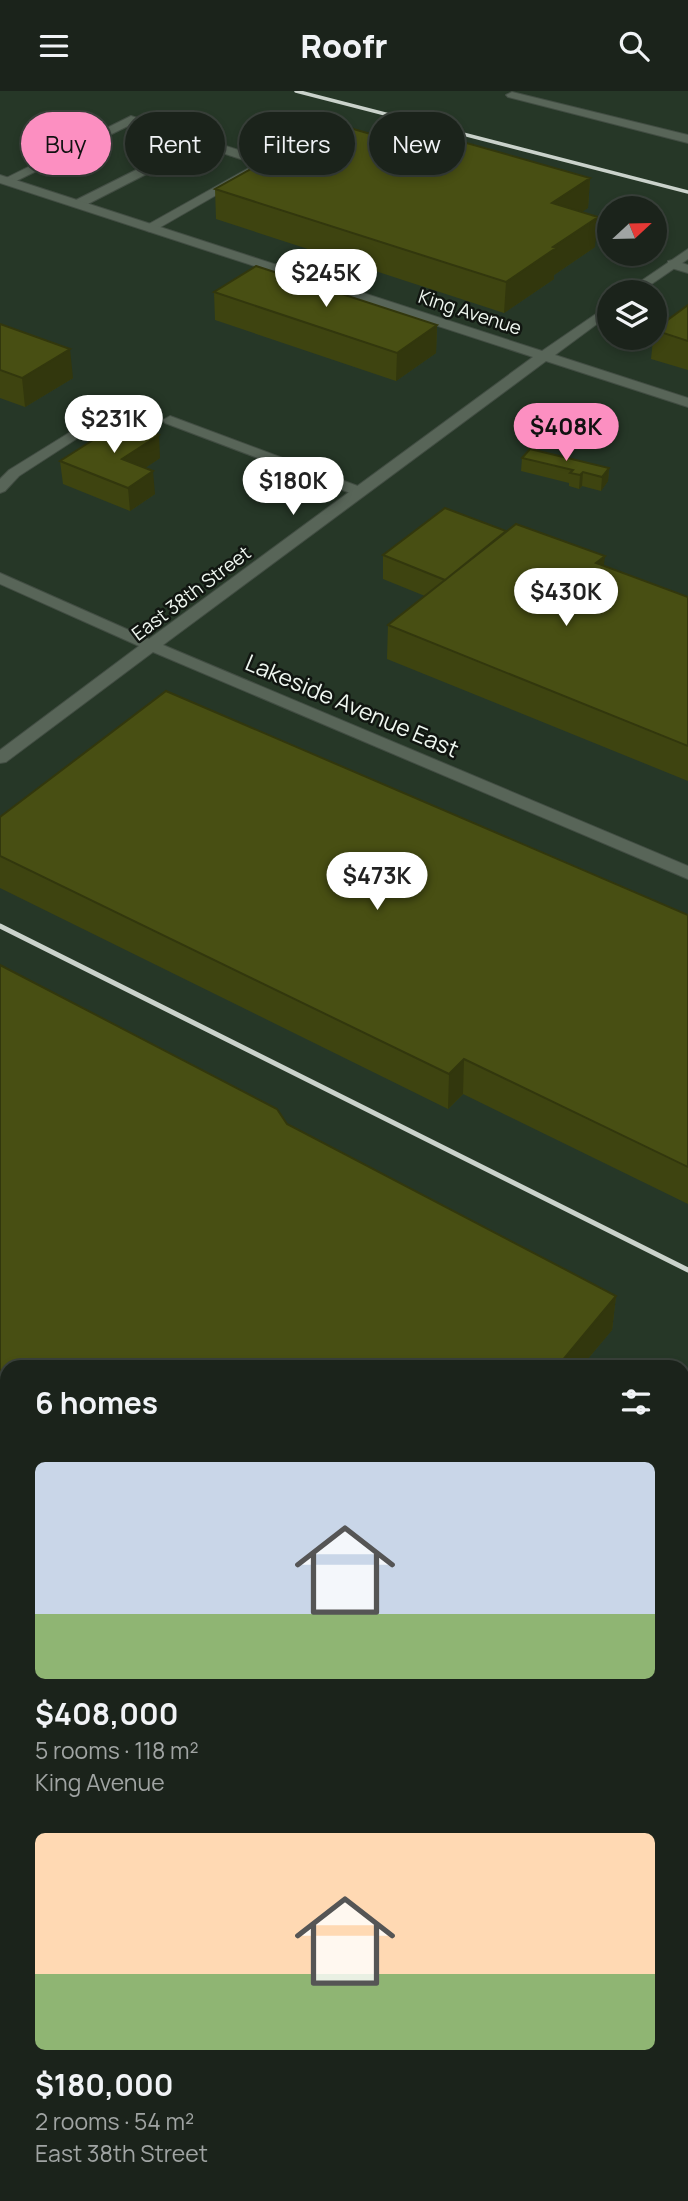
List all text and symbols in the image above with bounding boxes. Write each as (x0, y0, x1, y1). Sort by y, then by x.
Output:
text: Roofr (300, 24, 388, 68)
icon: menu (35, 27, 73, 65)
icon: search (615, 27, 653, 65)
chip: Buy (21, 112, 111, 175)
chip: Rent (125, 112, 225, 175)
chip: Filters (239, 112, 355, 175)
chip: New (369, 112, 465, 175)
north arrow (597, 196, 667, 266)
map controls (597, 196, 667, 350)
pin: $245K (277, 249, 375, 309)
text: $245K (291, 256, 361, 288)
button: layers (597, 280, 667, 350)
street label: King Avenue (415, 283, 525, 341)
pin: $231K (65, 395, 163, 455)
text: $231K (81, 402, 147, 434)
pin: $408K (517, 403, 615, 463)
text: $408K (530, 410, 602, 442)
pin: $180K (244, 457, 342, 517)
text: $180K (259, 464, 327, 496)
street label: East 38th Street (126, 540, 256, 646)
pin: $430K (517, 568, 615, 628)
text: $430K (530, 575, 602, 607)
street label: Lakeside Avenue East (241, 646, 464, 765)
pin: $473K (328, 853, 426, 912)
text: $473K (343, 859, 411, 891)
text: 6 homes (35, 1382, 158, 1423)
icon: filters (617, 1383, 655, 1421)
icon: home (282, 1507, 408, 1633)
text: $408,000 (35, 1693, 179, 1734)
text: 5 rooms · 118 m² (35, 1734, 199, 1766)
text: King Avenue (35, 1766, 165, 1798)
icon: home (282, 1878, 408, 2004)
text: $180,000 (35, 2064, 173, 2105)
text: 2 rooms · 54 m² (35, 2105, 194, 2137)
text: East 38th Street (35, 2137, 208, 2169)

